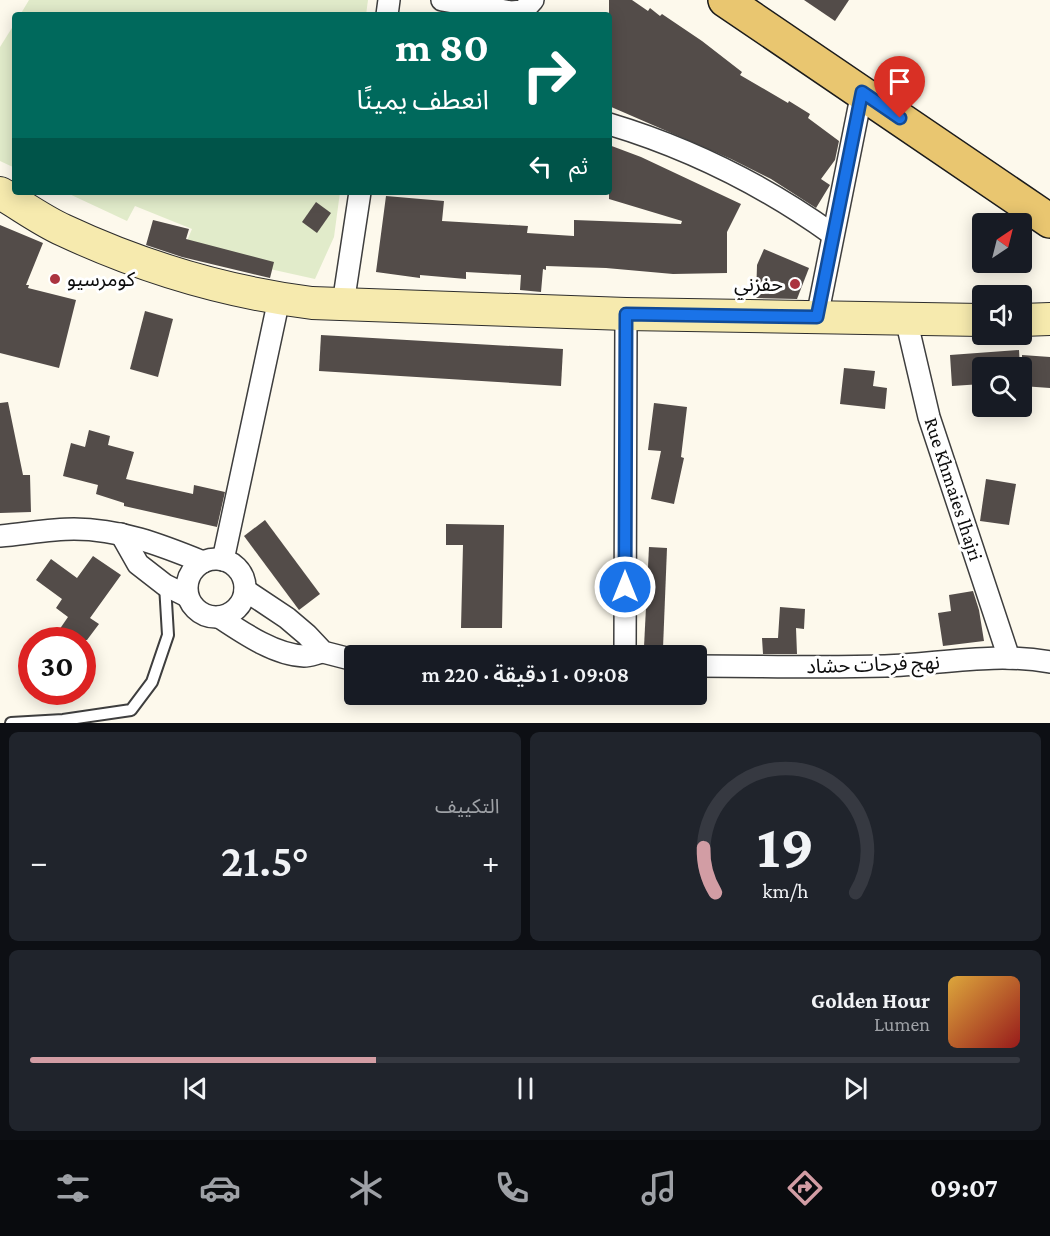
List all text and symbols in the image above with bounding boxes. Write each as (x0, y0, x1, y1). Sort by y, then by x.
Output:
text: 80 m (395, 23, 489, 70)
icon: right (510, 36, 588, 114)
pin (874, 56, 925, 118)
icon: arrive (883, 65, 916, 98)
text: انعطف يمينًا (356, 85, 489, 115)
icon: left (524, 150, 557, 183)
text: ثم (569, 154, 588, 179)
north arrow (972, 213, 1032, 273)
map controls (972, 213, 1032, 417)
place label: كومرسيو (67, 268, 136, 291)
marker: كومرسيو (48, 272, 62, 286)
place label: حفزني (734, 273, 783, 300)
marker: حفزني (788, 277, 802, 291)
button: sound (972, 285, 1032, 345)
button: search (972, 357, 1032, 417)
street label: Rue Khmaies lhajri (919, 414, 988, 564)
position arrow (593, 555, 657, 619)
speed limit sign: 30 (18, 627, 96, 705)
street label: نهج فرحات حشاد (806, 651, 940, 681)
text: 09:08 · 1 دقيقة · 220 m (422, 662, 629, 687)
text: التكييف (435, 795, 500, 817)
text: 19 (757, 811, 814, 880)
text: 21.5° (221, 836, 309, 886)
text: − (30, 843, 47, 880)
text: + (482, 843, 500, 880)
text: km/h (762, 880, 809, 904)
text: Golden Hour (811, 988, 930, 1013)
text: Lumen (874, 1013, 930, 1035)
icon: previous (179, 1072, 212, 1105)
icon: pause (509, 1072, 542, 1105)
icon: next (839, 1072, 872, 1105)
icon: filters (52, 1167, 94, 1209)
icon: car (199, 1167, 241, 1209)
icon: climate (345, 1167, 387, 1209)
icon: phone (491, 1167, 533, 1209)
icon: music (638, 1167, 680, 1209)
icon: directions (784, 1167, 826, 1209)
text: 09:07 (930, 1173, 998, 1203)

